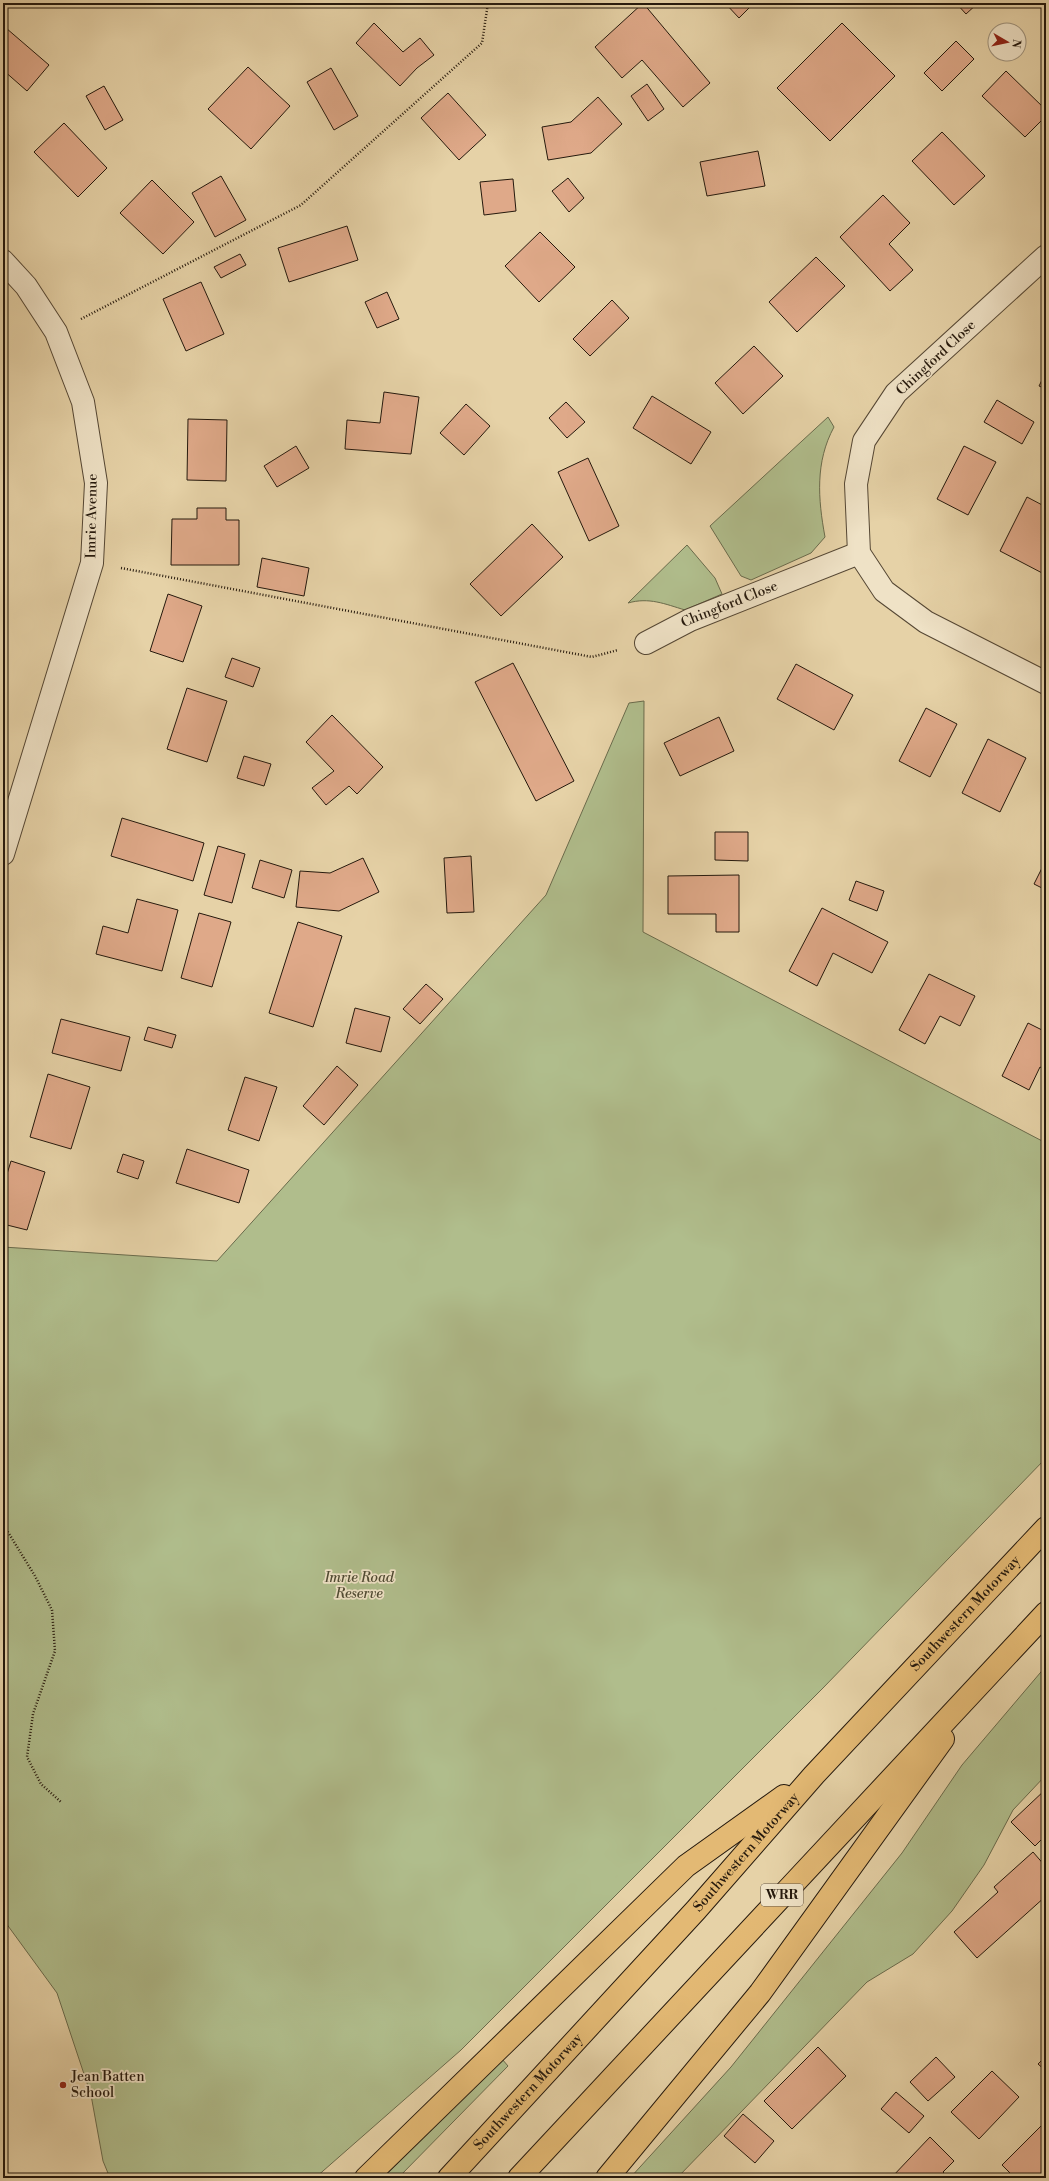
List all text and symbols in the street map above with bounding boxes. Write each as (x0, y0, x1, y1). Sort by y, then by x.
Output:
north arrow (987, 22, 1027, 62)
text: N (1008, 38, 1023, 49)
street label: Chingford Close (892, 316, 980, 400)
street label: Imrie Avenue (82, 474, 102, 558)
street label: Chingford Close (678, 577, 780, 632)
street label: Southwestern Motorway (907, 1552, 1024, 1676)
park label: Imrie Road Reserve (323, 1569, 395, 1603)
street label: Southwestern Motorway (689, 1789, 803, 1916)
road number: WRR (761, 1884, 803, 1906)
street label: Southwestern Motorway (470, 2030, 587, 2154)
place label: Jean Batten School (70, 2068, 145, 2102)
marker: Jean Batten School (58, 2080, 68, 2090)

